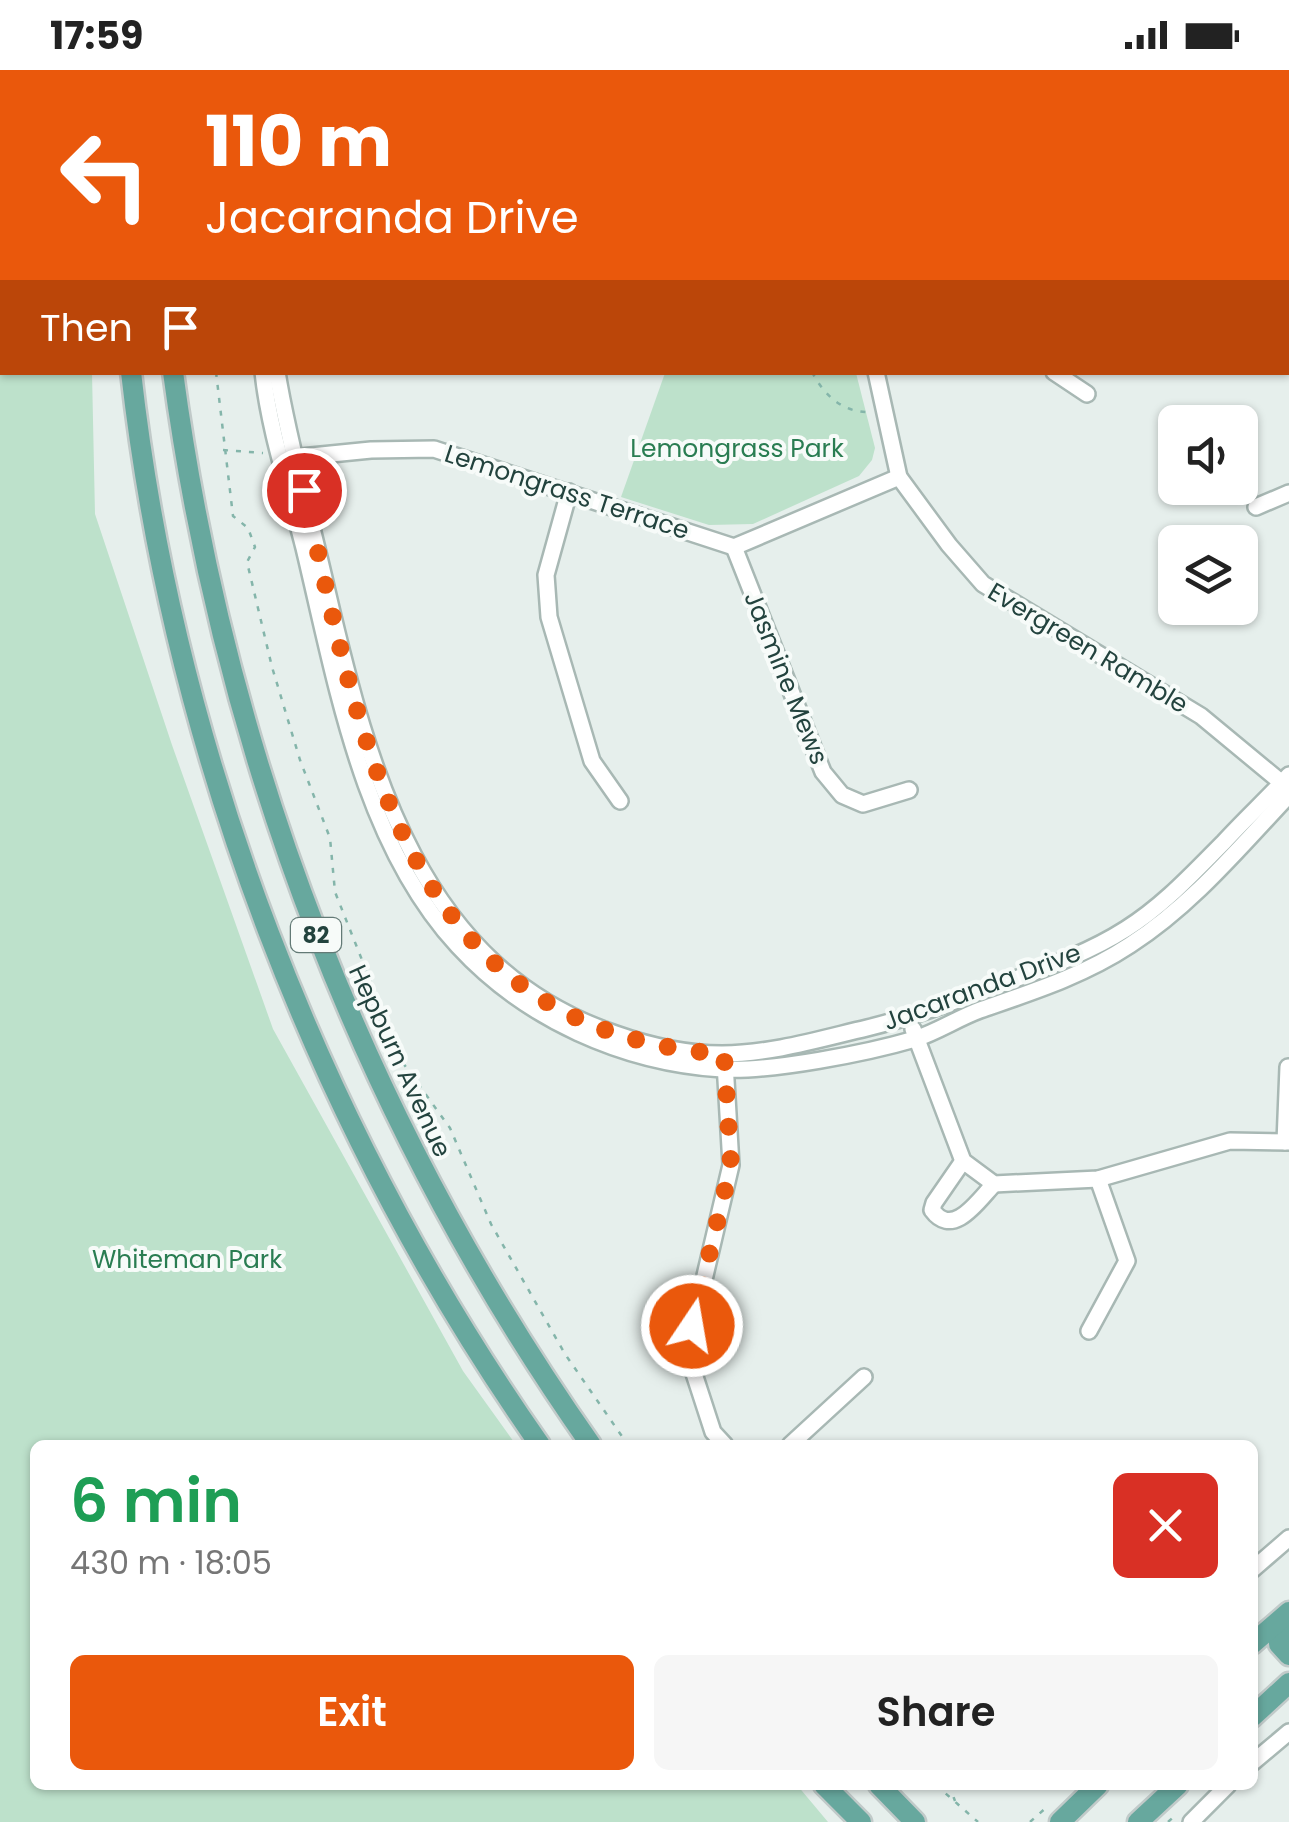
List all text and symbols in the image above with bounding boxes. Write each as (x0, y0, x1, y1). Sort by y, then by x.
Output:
text: 17:59 (50, 9, 143, 62)
text: 110 m (205, 92, 392, 191)
icon: left (40, 110, 170, 240)
text: Jacaranda Drive (205, 186, 579, 249)
icon: arrive (153, 300, 208, 355)
text: Then (40, 301, 133, 354)
map controls (1158, 405, 1258, 625)
button: sound (1158, 405, 1258, 505)
park label: Lemongrass Park (630, 431, 844, 466)
street label: Lemongrass Terrace (440, 436, 694, 548)
pin (262, 448, 347, 533)
icon: arrive (277, 463, 332, 518)
button: layers (1158, 525, 1258, 625)
street label: Evergreen Ramble (981, 574, 1195, 722)
street label: Jasmine Mews (735, 586, 837, 770)
road number: 82 (291, 918, 341, 952)
street label: Jacaranda Drive (878, 935, 1086, 1039)
street label: Hepburn Avenue (340, 959, 460, 1163)
park label: Whiteman Park (92, 1242, 282, 1277)
position arrow (640, 1274, 744, 1378)
text: 6 min (70, 1459, 242, 1543)
button: close (1113, 1473, 1218, 1578)
text: 430 m · 18:05 (70, 1540, 272, 1585)
button: Exit (70, 1655, 634, 1770)
button: Share (654, 1655, 1218, 1770)

